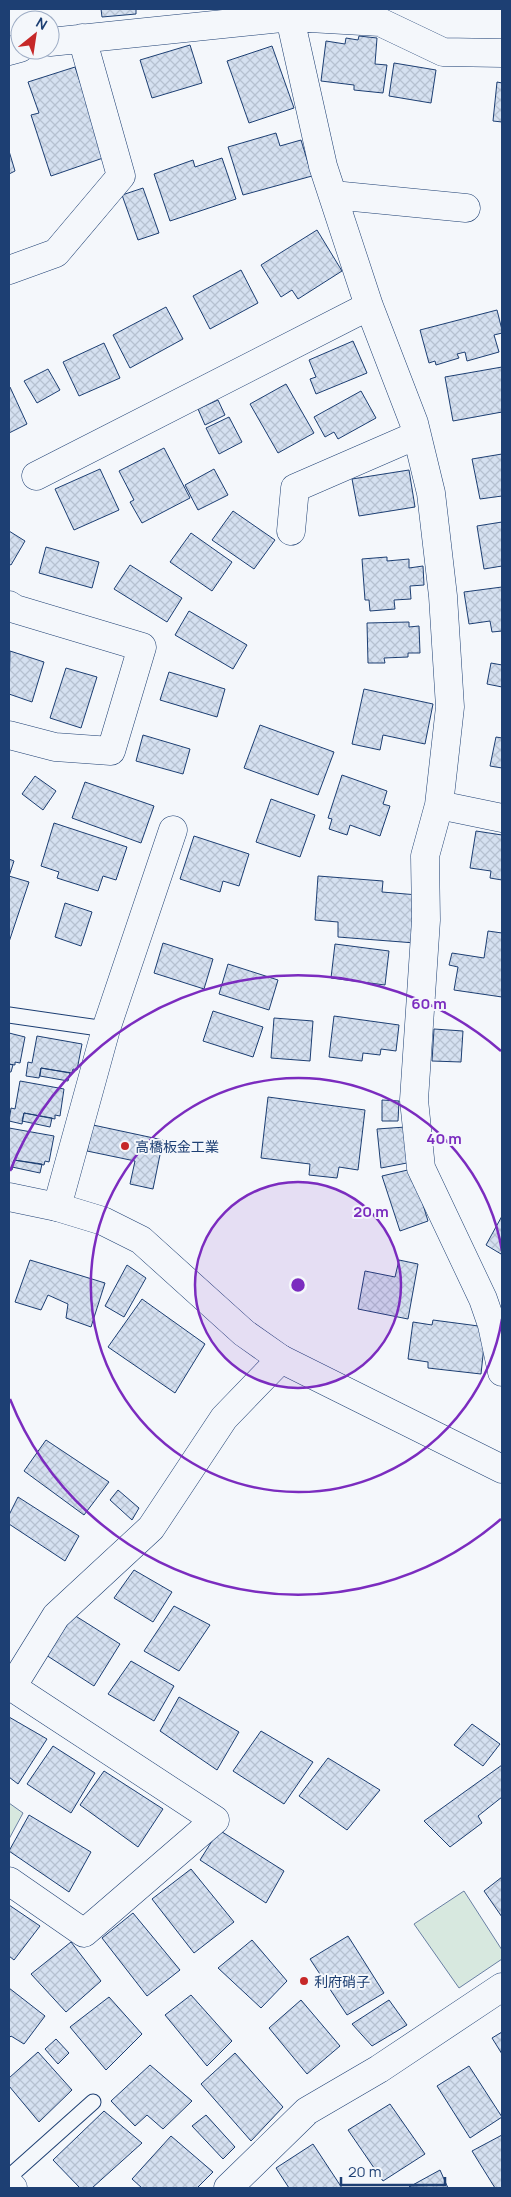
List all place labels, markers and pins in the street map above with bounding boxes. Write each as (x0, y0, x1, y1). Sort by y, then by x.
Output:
place label: 高橋板金工業 (135, 1137, 219, 1156)
marker: 高橋板金工業 (119, 1140, 131, 1152)
centre of rings (289, 1276, 307, 1294)
place label: 利府硝子 (314, 1972, 370, 1991)
marker: 利府硝子 (298, 1975, 310, 1987)

